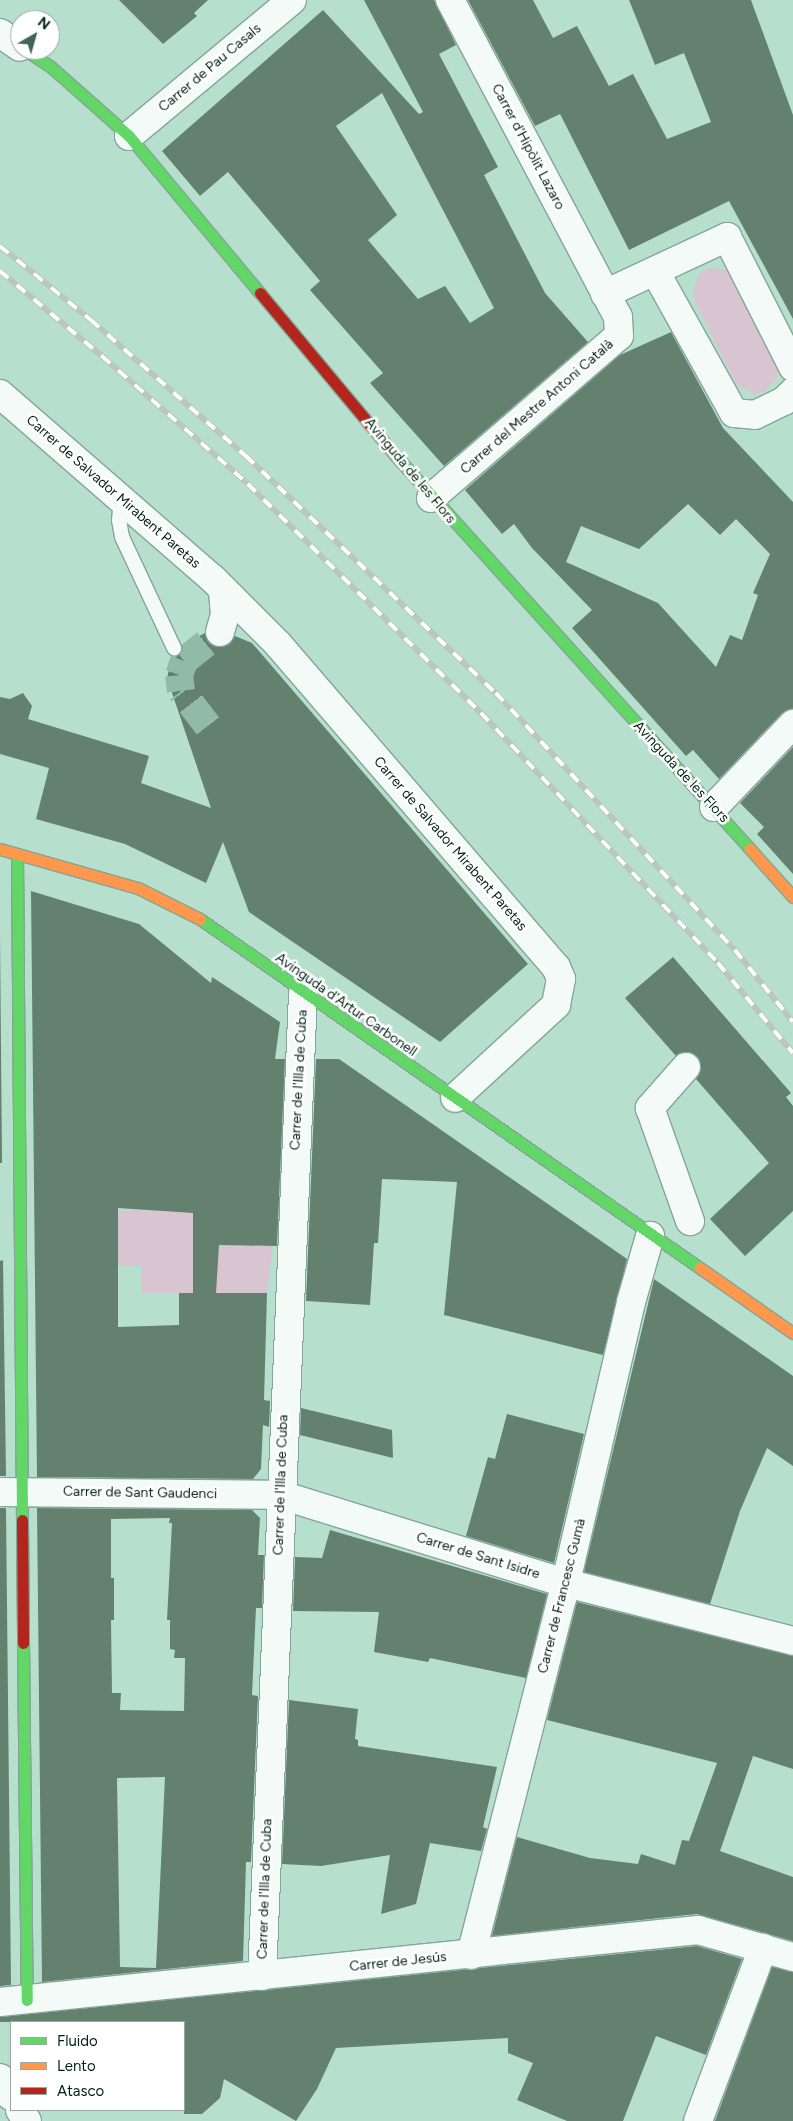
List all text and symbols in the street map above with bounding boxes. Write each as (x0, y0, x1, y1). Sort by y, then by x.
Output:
north arrow (10, 10, 60, 60)
text: N (34, 14, 53, 34)
street label: Carrer de Pau Casals (155, 20, 265, 116)
street label: Carrer d'Hipòlit Lazaro (488, 81, 568, 213)
street label: Carrer del Mestre Antoni Català (457, 336, 617, 478)
street label: Carrer de Salvador Mirabent Paretas (23, 412, 203, 572)
street label: Avinguda de les Flors (361, 415, 459, 527)
street label: Avinguda de les Flors (630, 718, 732, 826)
street label: Carrer de Salvador Mirabent Paretas (370, 754, 530, 934)
street label: Avinguda d'Artur Carbonell (272, 950, 420, 1060)
street label: Carrer de l'Illa de Cuba (287, 1009, 311, 1151)
street label: Carrer de l'Illa de Cuba (270, 1414, 292, 1556)
street label: Carrer de Sant Gaudenci (63, 1483, 217, 1503)
street label: Carrer de Francesc Gumà (535, 1517, 589, 1675)
street label: Carrer de Sant Isidre (414, 1529, 542, 1583)
street label: Carrer de l'Illa de Cuba (254, 1818, 276, 1960)
street label: Carrer de Jesús (349, 1949, 447, 1975)
legend (10, 2021, 185, 2111)
text: Fluido (57, 2032, 98, 2050)
text: Lento (57, 2057, 96, 2075)
text: Atasco (57, 2082, 104, 2100)

